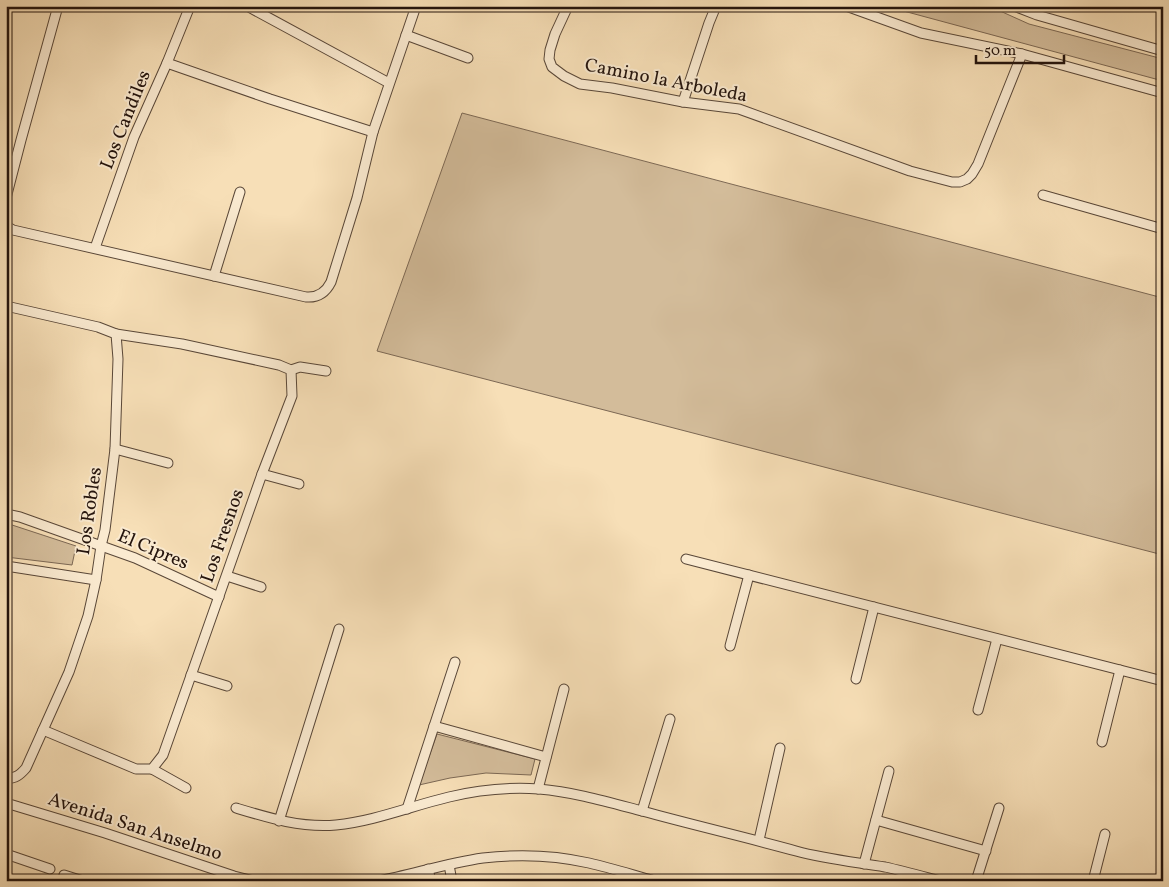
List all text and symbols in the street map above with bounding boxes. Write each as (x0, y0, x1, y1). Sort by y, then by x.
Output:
scale bar (976, 32, 1064, 64)
text: 50 m (984, 41, 1016, 62)
street label: Camino la Arboleda (582, 52, 750, 110)
street label: Los Candiles (94, 66, 158, 174)
street label: Los Robles (71, 465, 109, 557)
street label: Los Fresnos (195, 486, 251, 586)
street label: El Cipres (113, 523, 193, 577)
street label: Avenida San Anselmo (45, 787, 225, 867)

